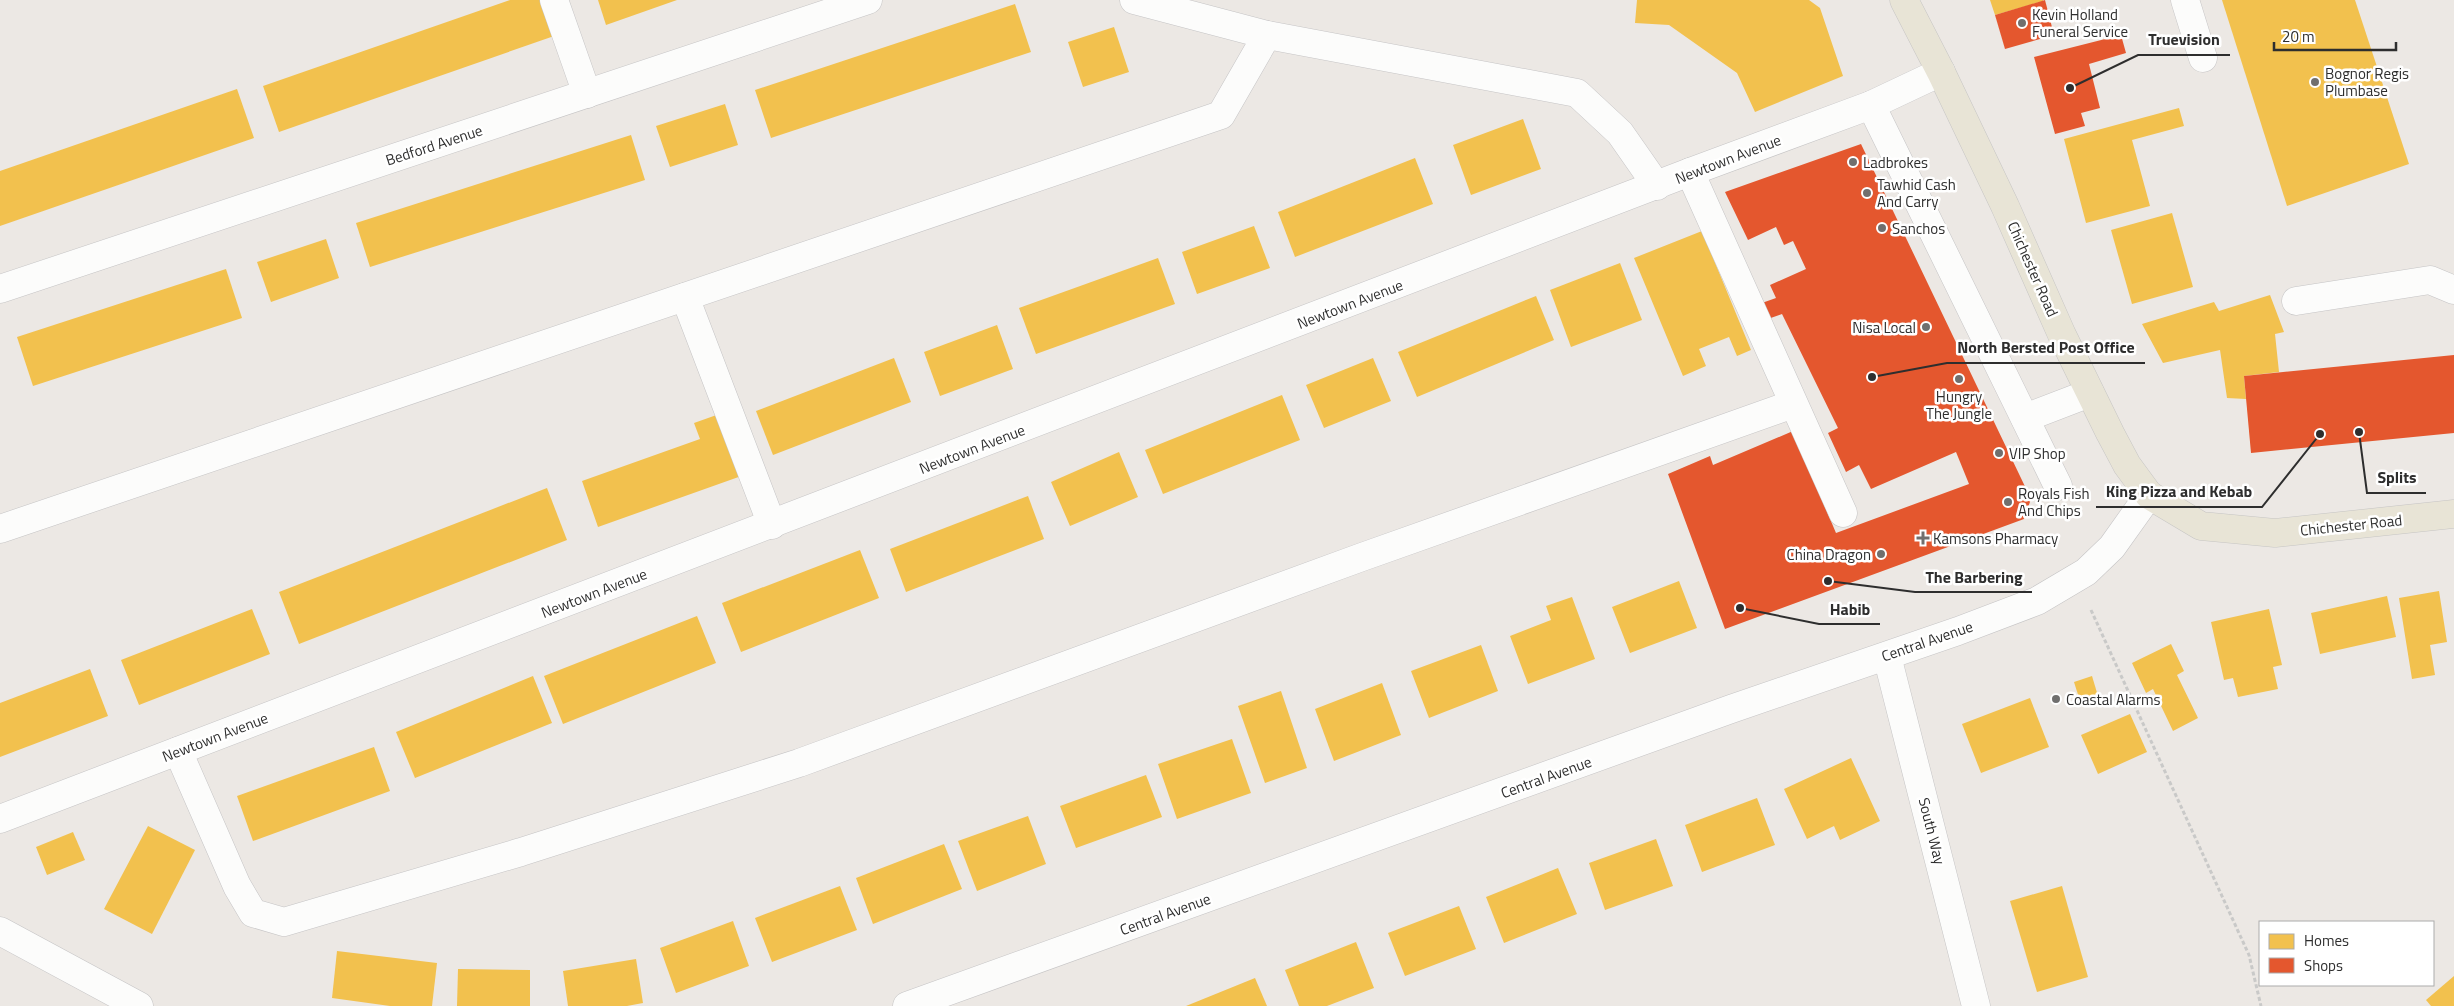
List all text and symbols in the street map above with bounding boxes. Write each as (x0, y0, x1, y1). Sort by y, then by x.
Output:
place label: Kevin Holland Funeral Service (2032, 3, 2128, 43)
marker: Kevin Holland Funeral Service (2016, 17, 2028, 29)
scale bar (2274, 20, 2396, 52)
callout: Truevision (2138, 24, 2230, 55)
text: 20 m (2282, 25, 2315, 48)
text: Truevision (2148, 27, 2220, 51)
place label: Bognor Regis Plumbase (2325, 62, 2409, 102)
marker: Bognor Regis Plumbase (2309, 76, 2321, 88)
street label: Bedford Avenue (383, 119, 485, 171)
street label: Newtown Avenue (1672, 128, 1784, 190)
place label: Ladbrokes (1863, 151, 1928, 174)
marker: Ladbrokes (1847, 156, 1859, 168)
place label: Tawhid Cash And Carry (1877, 173, 1956, 213)
marker: Tawhid Cash And Carry (1861, 187, 1873, 199)
place label: Sanchos (1892, 217, 1945, 240)
street label: Chichester Road (2002, 218, 2064, 320)
marker: Sanchos (1876, 222, 1888, 234)
street label: Newtown Avenue (1294, 273, 1406, 335)
place label: Nisa Local (1852, 316, 1916, 339)
marker: Nisa Local (1920, 321, 1932, 333)
callout: North Bersted Post Office (1947, 332, 2145, 363)
text: North Bersted Post Office (1957, 335, 2135, 359)
marker: Hungry The Jungle (1953, 373, 1965, 385)
place label: Hungry The Jungle (1926, 385, 1992, 425)
street label: Newtown Avenue (916, 418, 1028, 480)
place label: VIP Shop (2009, 442, 2066, 465)
marker: VIP Shop (1993, 447, 2005, 459)
callout: Splits (2367, 462, 2426, 493)
text: Splits (2377, 465, 2417, 489)
callout: King Pizza and Kebab (2096, 476, 2262, 507)
text: King Pizza and Kebab (2106, 479, 2253, 503)
place label: Royals Fish And Chips (2018, 482, 2089, 522)
marker: Royals Fish And Chips (2002, 496, 2014, 508)
street label: Chichester Road (2299, 508, 2403, 542)
place label: Kamsons Pharmacy (1933, 527, 2058, 550)
marker: Kamsons Pharmacy (1917, 532, 1929, 544)
place label: China Dragon (1787, 543, 1871, 566)
marker: China Dragon (1875, 548, 1887, 560)
callout: The Barbering (1915, 561, 2032, 592)
street label: Newtown Avenue (538, 562, 650, 624)
text: The Barbering (1925, 565, 2023, 589)
callout: Habib (1819, 593, 1880, 624)
text: Habib (1830, 597, 1871, 621)
street label: Central Avenue (1878, 615, 1976, 667)
place label: Coastal Alarms (2066, 688, 2161, 711)
marker: Coastal Alarms (2050, 693, 2062, 705)
street label: Newtown Avenue (159, 706, 271, 768)
street label: Central Avenue (1497, 750, 1595, 804)
street label: South Way (1913, 795, 1951, 867)
street label: Central Avenue (1116, 887, 1214, 941)
legend (2259, 921, 2434, 986)
text: Homes (2304, 929, 2349, 952)
text: Shops (2304, 954, 2343, 977)

